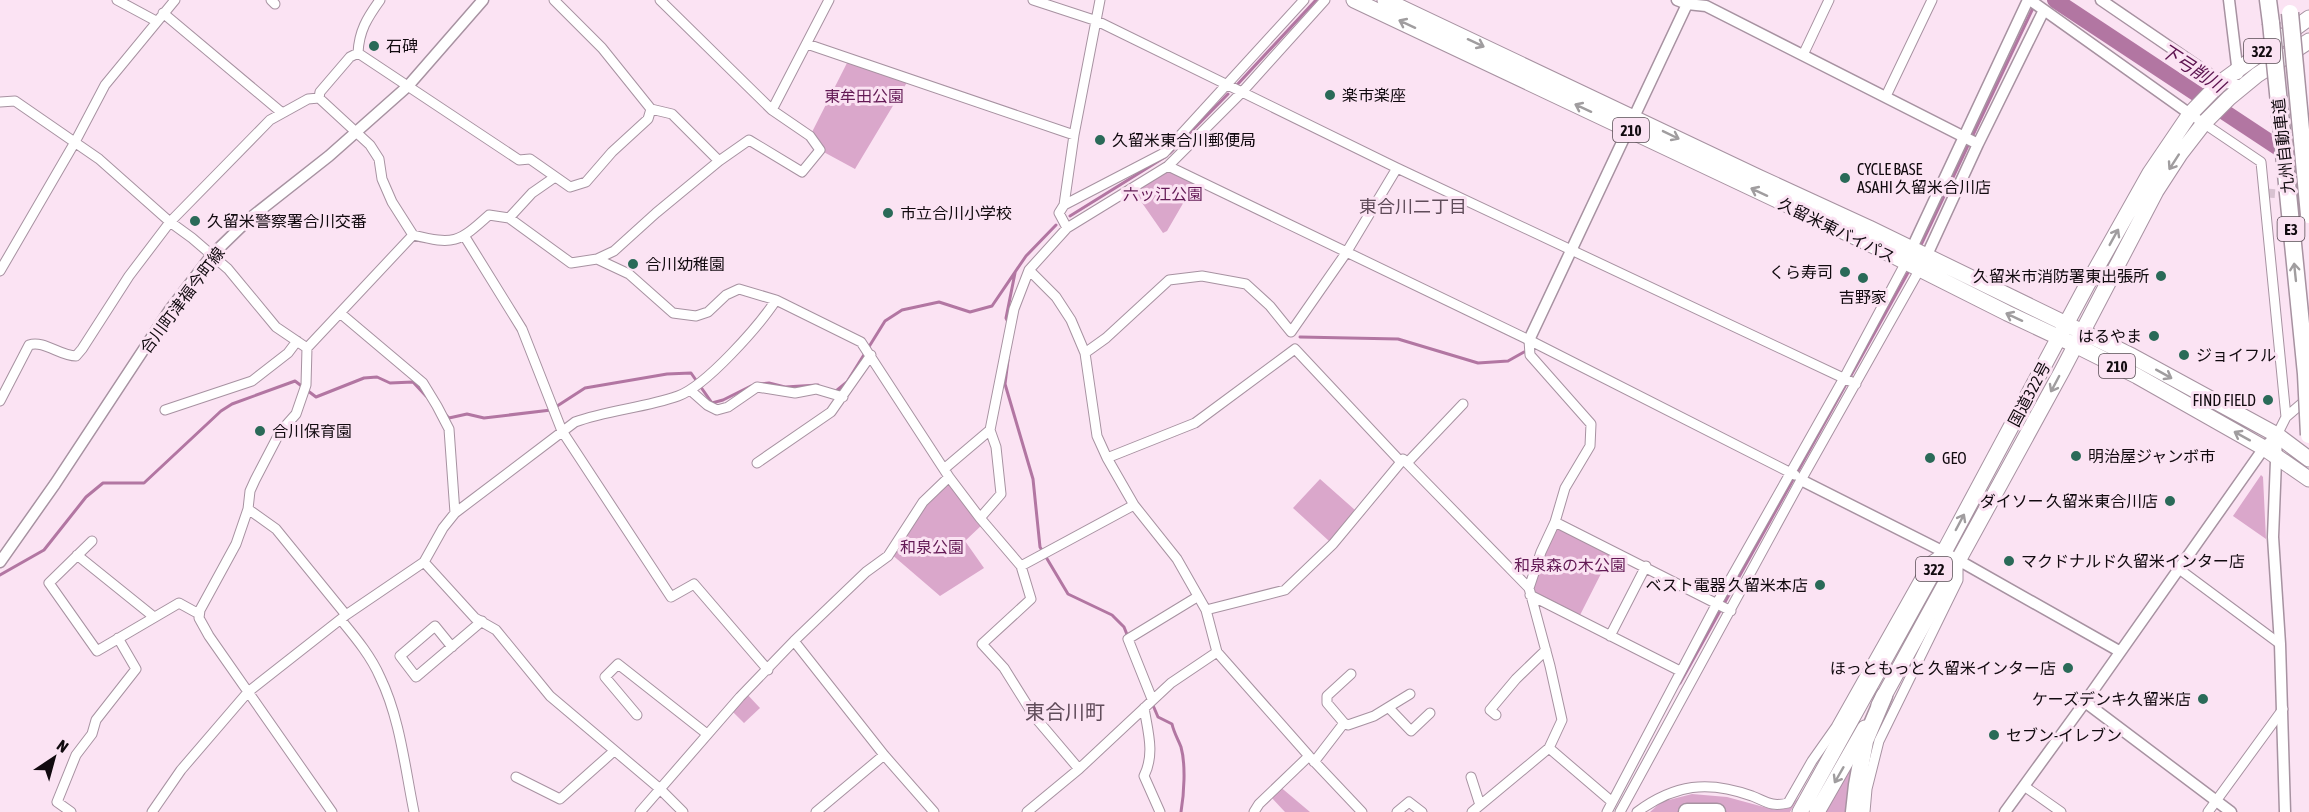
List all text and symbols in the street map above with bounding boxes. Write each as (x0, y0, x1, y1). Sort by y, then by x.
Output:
one-way arrow (1398, 18, 1416, 30)
place label: 石碑 (386, 37, 418, 55)
one-way arrow (1466, 37, 1484, 49)
marker: 石碑 (367, 39, 381, 53)
road number: 322 (2244, 39, 2280, 63)
water label: 下弓削川 (2157, 40, 2231, 98)
place label: 楽市楽座 (1342, 86, 1406, 104)
park label: 東牟田公園 (824, 87, 904, 105)
marker: 楽市楽座 (1323, 88, 1337, 102)
street label: 九州自動車道 (2269, 97, 2297, 195)
one-way arrow (1575, 101, 1593, 113)
road number: 210 (1613, 118, 1649, 142)
one-way arrow (1662, 130, 1680, 141)
place label: 久留米東合川郵便局 (1112, 131, 1256, 149)
marker: 久留米東合川郵便局 (1093, 133, 1107, 147)
one-way arrow (2168, 154, 2181, 171)
place label: CYCLE BASE ASAHI 久留米合川店 (1857, 160, 1991, 196)
marker: CYCLE BASE ASAHI 久留米合川店 (1838, 171, 1852, 185)
park label: 六ッ江公園 (1123, 185, 1203, 203)
one-way arrow (1750, 186, 1768, 198)
street label: 久留米東バイパス (1776, 194, 1898, 266)
district label: 東合川二丁目 (1359, 196, 1467, 217)
place label: 市立合川小学校 (900, 204, 1012, 222)
marker: 市立合川小学校 (881, 206, 895, 220)
place label: 久留米警察署合川交番 (207, 212, 367, 230)
marker: 久留米警察署合川交番 (188, 214, 202, 228)
road number: E3 (2278, 217, 2304, 241)
one-way arrow (2108, 229, 2120, 246)
street label: 合川町津福今町線 (136, 243, 228, 357)
place label: 合川幼稚園 (645, 255, 725, 273)
marker: 合川幼稚園 (626, 257, 640, 271)
place label: くら寿司 (1769, 263, 1833, 281)
one-way arrow (2290, 263, 2301, 282)
marker: くら寿司 (1838, 265, 1852, 279)
place label: 久留米市消防署東出張所 (1973, 267, 2149, 285)
marker: 久留米市消防署東出張所 (2154, 269, 2168, 283)
marker: 吉野家 (1856, 271, 1870, 285)
place label: 吉野家 (1839, 288, 1887, 306)
one-way arrow (2005, 310, 2023, 322)
place label: はるやま (2078, 327, 2142, 345)
marker: はるやま (2147, 329, 2161, 343)
place label: ジョイフル (2196, 346, 2276, 364)
marker: ジョイフル (2177, 348, 2191, 362)
road number: 210 (2099, 354, 2135, 378)
street label: 国道322号 (2004, 359, 2054, 429)
one-way arrow (2155, 368, 2172, 380)
one-way arrow (2049, 374, 2060, 392)
place label: FIND FIELD (2192, 391, 2256, 409)
marker: FIND FIELD (2261, 393, 2275, 407)
place label: 合川保育園 (272, 422, 352, 440)
marker: 合川保育園 (253, 424, 267, 438)
one-way arrow (2234, 429, 2251, 441)
place label: 明治屋ジャンボ市 (2088, 447, 2215, 465)
place label: GEO (1942, 449, 1967, 467)
marker: 明治屋ジャンボ市 (2069, 449, 2083, 463)
marker: GEO (1923, 451, 1937, 465)
place label: ダイソー 久留米東合川店 (1980, 492, 2158, 510)
marker: ダイソー 久留米東合川店 (2163, 494, 2177, 508)
one-way arrow (1954, 514, 1966, 531)
park label: 和泉公園 (900, 538, 964, 556)
place label: マクドナルド久留米インター店 (2021, 552, 2245, 570)
marker: マクドナルド久留米インター店 (2002, 554, 2016, 568)
park label: 和泉森の木公園 (1514, 556, 1626, 574)
road number: 322 (1916, 557, 1952, 581)
place label: ベスト電器 久留米本店 (1645, 576, 1808, 594)
marker: ベスト電器 久留米本店 (1813, 578, 1827, 592)
place label: ほっともっと 久留米インター店 (1830, 659, 2056, 677)
marker: ほっともっと 久留米インター店 (2061, 661, 2075, 675)
place label: ケーズデンキ久留米店 (2032, 690, 2191, 708)
marker: ケーズデンキ久留米店 (2196, 692, 2210, 706)
district label: 東合川町 (1025, 700, 1105, 723)
place label: セブン-イレブン (2006, 726, 2122, 744)
north arrow (24, 728, 84, 788)
marker: セブン-イレブン (1987, 728, 2001, 742)
text: N (54, 736, 72, 756)
one-way arrow (1832, 766, 1844, 783)

